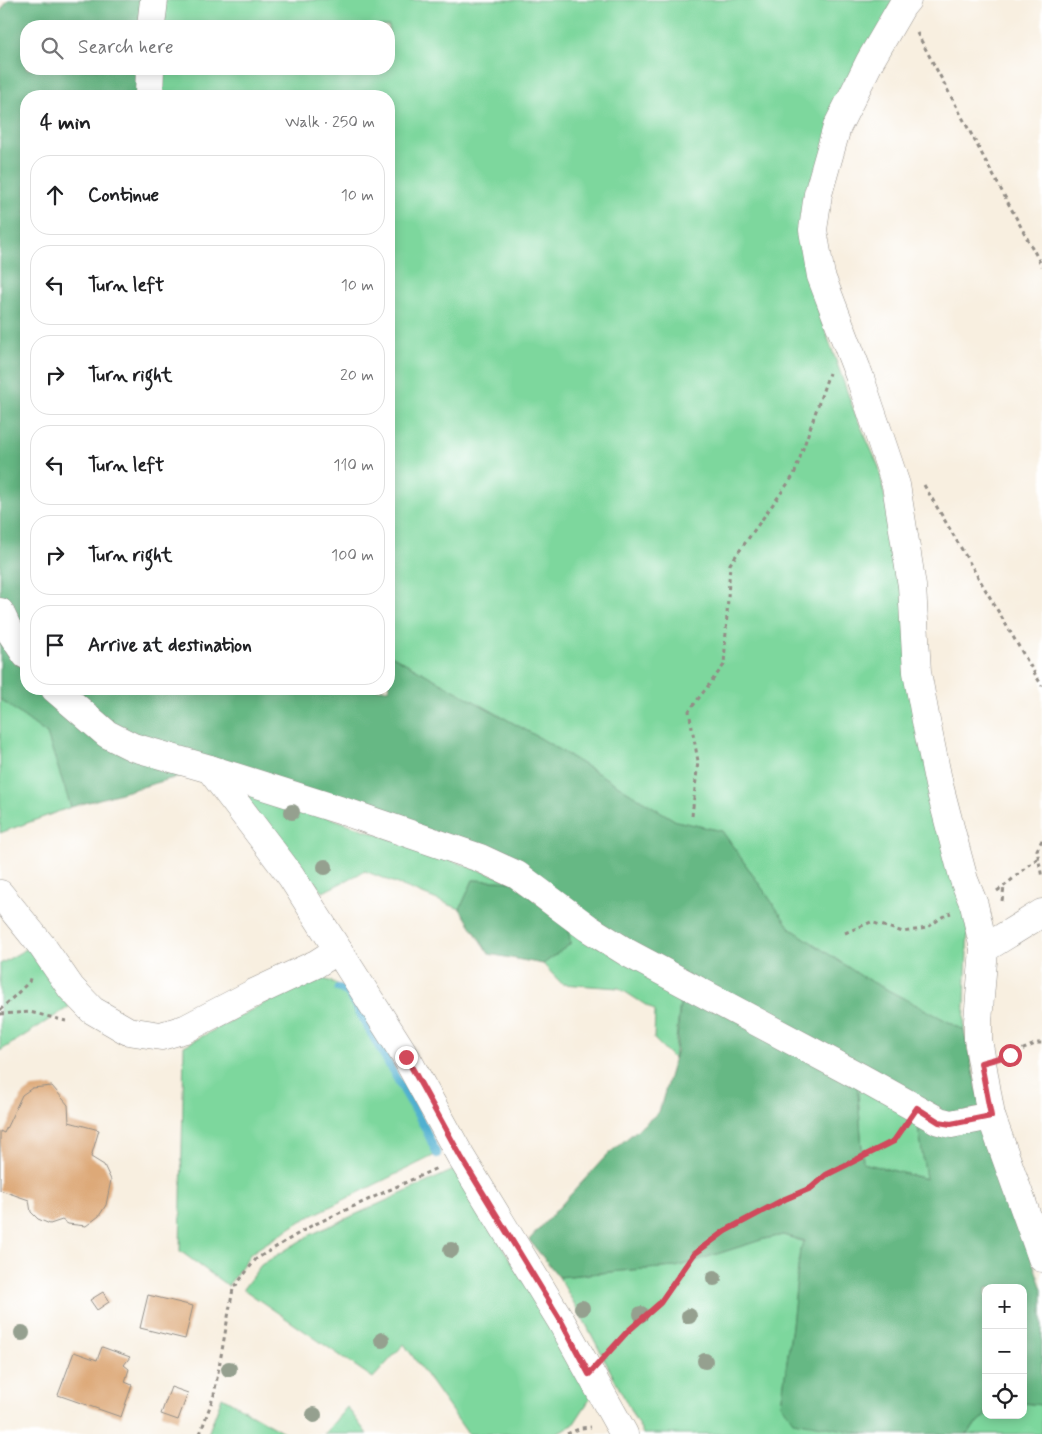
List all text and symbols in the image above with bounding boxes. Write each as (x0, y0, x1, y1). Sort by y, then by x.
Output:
search box (20, 20, 395, 75)
icon: search (38, 34, 66, 62)
text: Search here (78, 35, 174, 60)
text: 4 min (40, 109, 91, 137)
text: Walk · 250 m (285, 112, 375, 133)
icon: ahead (41, 181, 69, 209)
text: Continue (88, 183, 159, 208)
text: 10 m (341, 185, 374, 206)
icon: left (41, 271, 69, 299)
text: Turn left (88, 273, 164, 298)
text: 10 m (341, 275, 374, 296)
icon: right (41, 361, 69, 389)
text: Turn right (88, 363, 172, 388)
text: 20 m (340, 365, 374, 386)
icon: left (41, 451, 69, 479)
text: Turn left (88, 453, 164, 478)
text: 110 m (333, 455, 374, 476)
icon: right (41, 541, 69, 569)
text: Turn right (88, 543, 172, 568)
text: 100 m (331, 545, 374, 566)
icon: arrive (41, 631, 69, 659)
text: Arrive at destination (88, 633, 252, 658)
route start (999, 1044, 1022, 1067)
route end (395, 1046, 418, 1069)
map controls (982, 1284, 1027, 1419)
button: + (982, 1284, 1027, 1329)
button: − (982, 1329, 1027, 1374)
button: locate (982, 1374, 1027, 1419)

